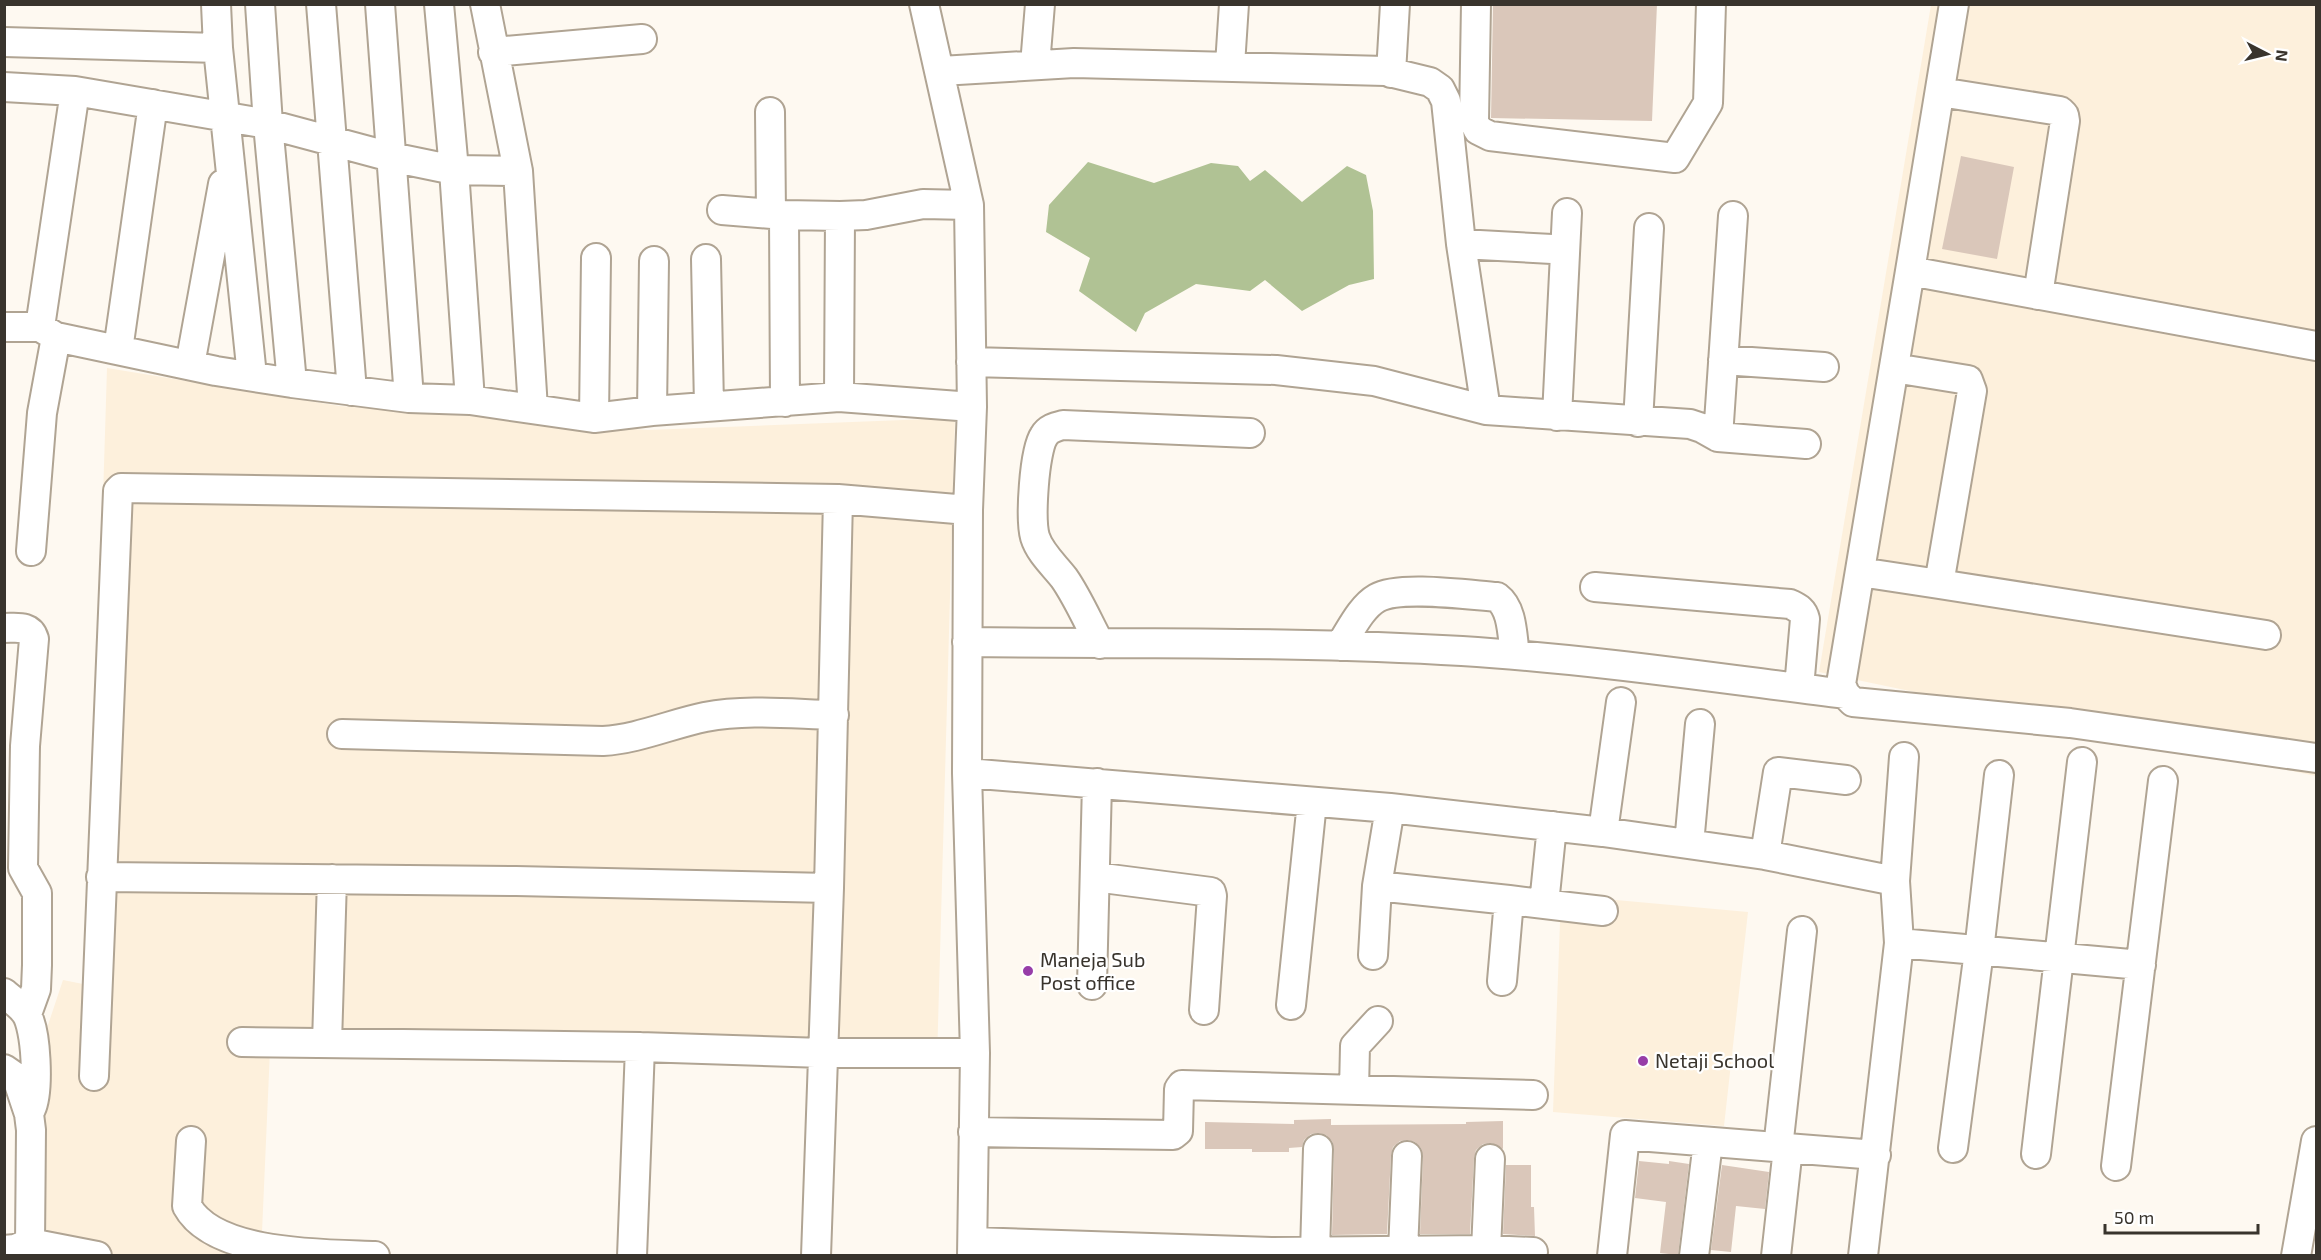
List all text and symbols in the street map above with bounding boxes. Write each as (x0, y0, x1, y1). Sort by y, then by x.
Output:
north arrow (2237, 24, 2297, 84)
text: N (2272, 49, 2293, 63)
place label: Maneja Sub Post office (1040, 947, 1145, 994)
marker: Maneja Sub Post office (1021, 964, 1035, 978)
place label: Netaji School (1655, 1048, 1774, 1072)
marker: Netaji School (1636, 1054, 1650, 1068)
scale bar (2105, 1197, 2258, 1235)
text: 50 m (2114, 1206, 2154, 1228)

